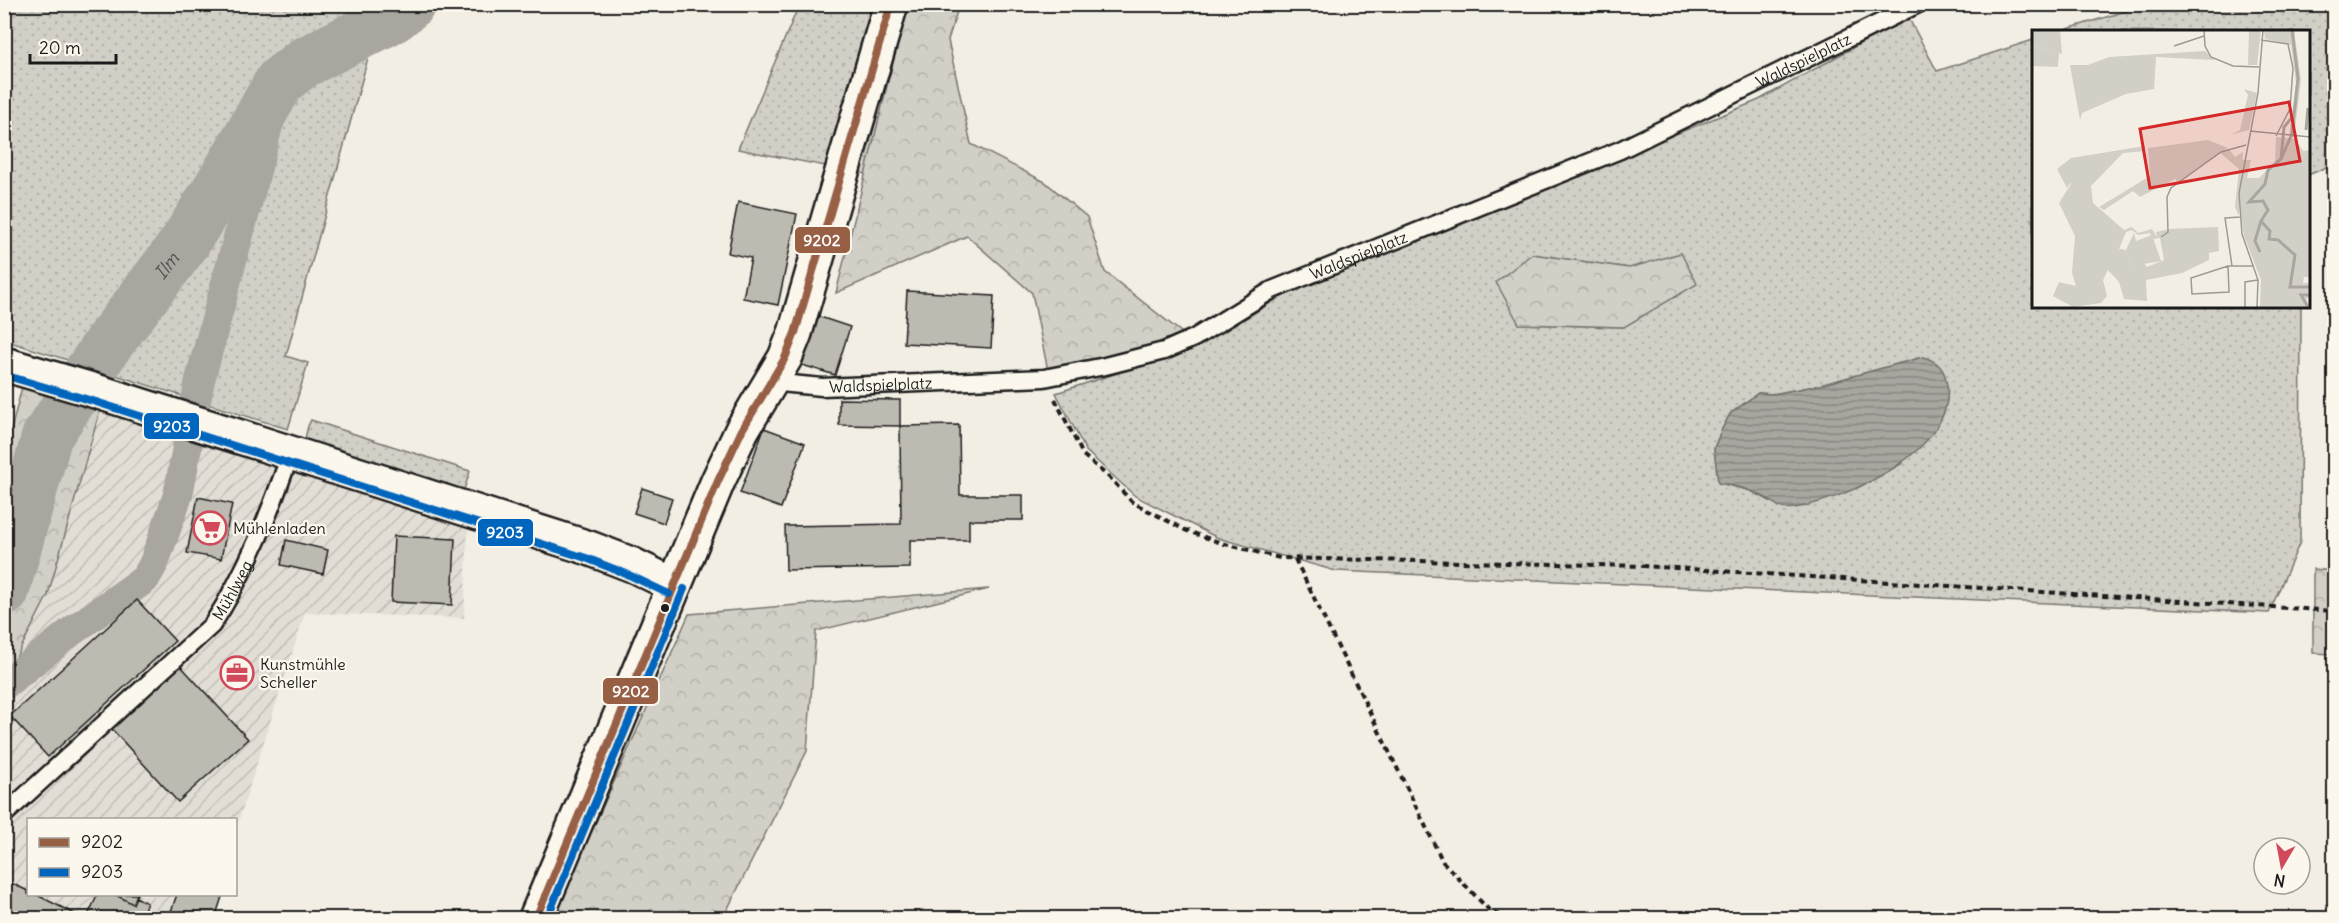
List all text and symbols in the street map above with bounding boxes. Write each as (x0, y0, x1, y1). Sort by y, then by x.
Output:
scale bar (30, 27, 116, 65)
street label: Waldspielplatz (1753, 28, 1854, 92)
inset map (2032, 30, 2309, 308)
text: 20 m (39, 36, 81, 59)
line badge: 9202 (794, 226, 851, 254)
street label: Waldspielplatz (1307, 227, 1410, 284)
text: 9202 (803, 230, 841, 250)
water label: Ilm (149, 247, 185, 284)
street label: Waldspielplatz (829, 373, 933, 397)
line badge: 9203 (143, 412, 200, 440)
text: 9203 (153, 416, 191, 436)
supermarket icon: Mühlenladen (192, 510, 228, 546)
place label: Mühlenladen (233, 518, 326, 538)
line badge: 9203 (477, 518, 534, 547)
text: 9203 (486, 522, 524, 542)
street label: Mühlweg (208, 557, 256, 624)
unlabelled marker (659, 602, 671, 614)
place label: Kunstmühle Scheller (260, 654, 346, 692)
office icon: Kunstmühle Scheller (219, 655, 255, 691)
line badge: 9202 (602, 677, 659, 705)
text: 9202 (612, 681, 650, 701)
legend (27, 818, 237, 896)
text: 9202 (81, 830, 123, 853)
north arrow (2252, 836, 2312, 896)
text: 9203 (81, 860, 123, 883)
text: N (2272, 870, 2287, 892)

